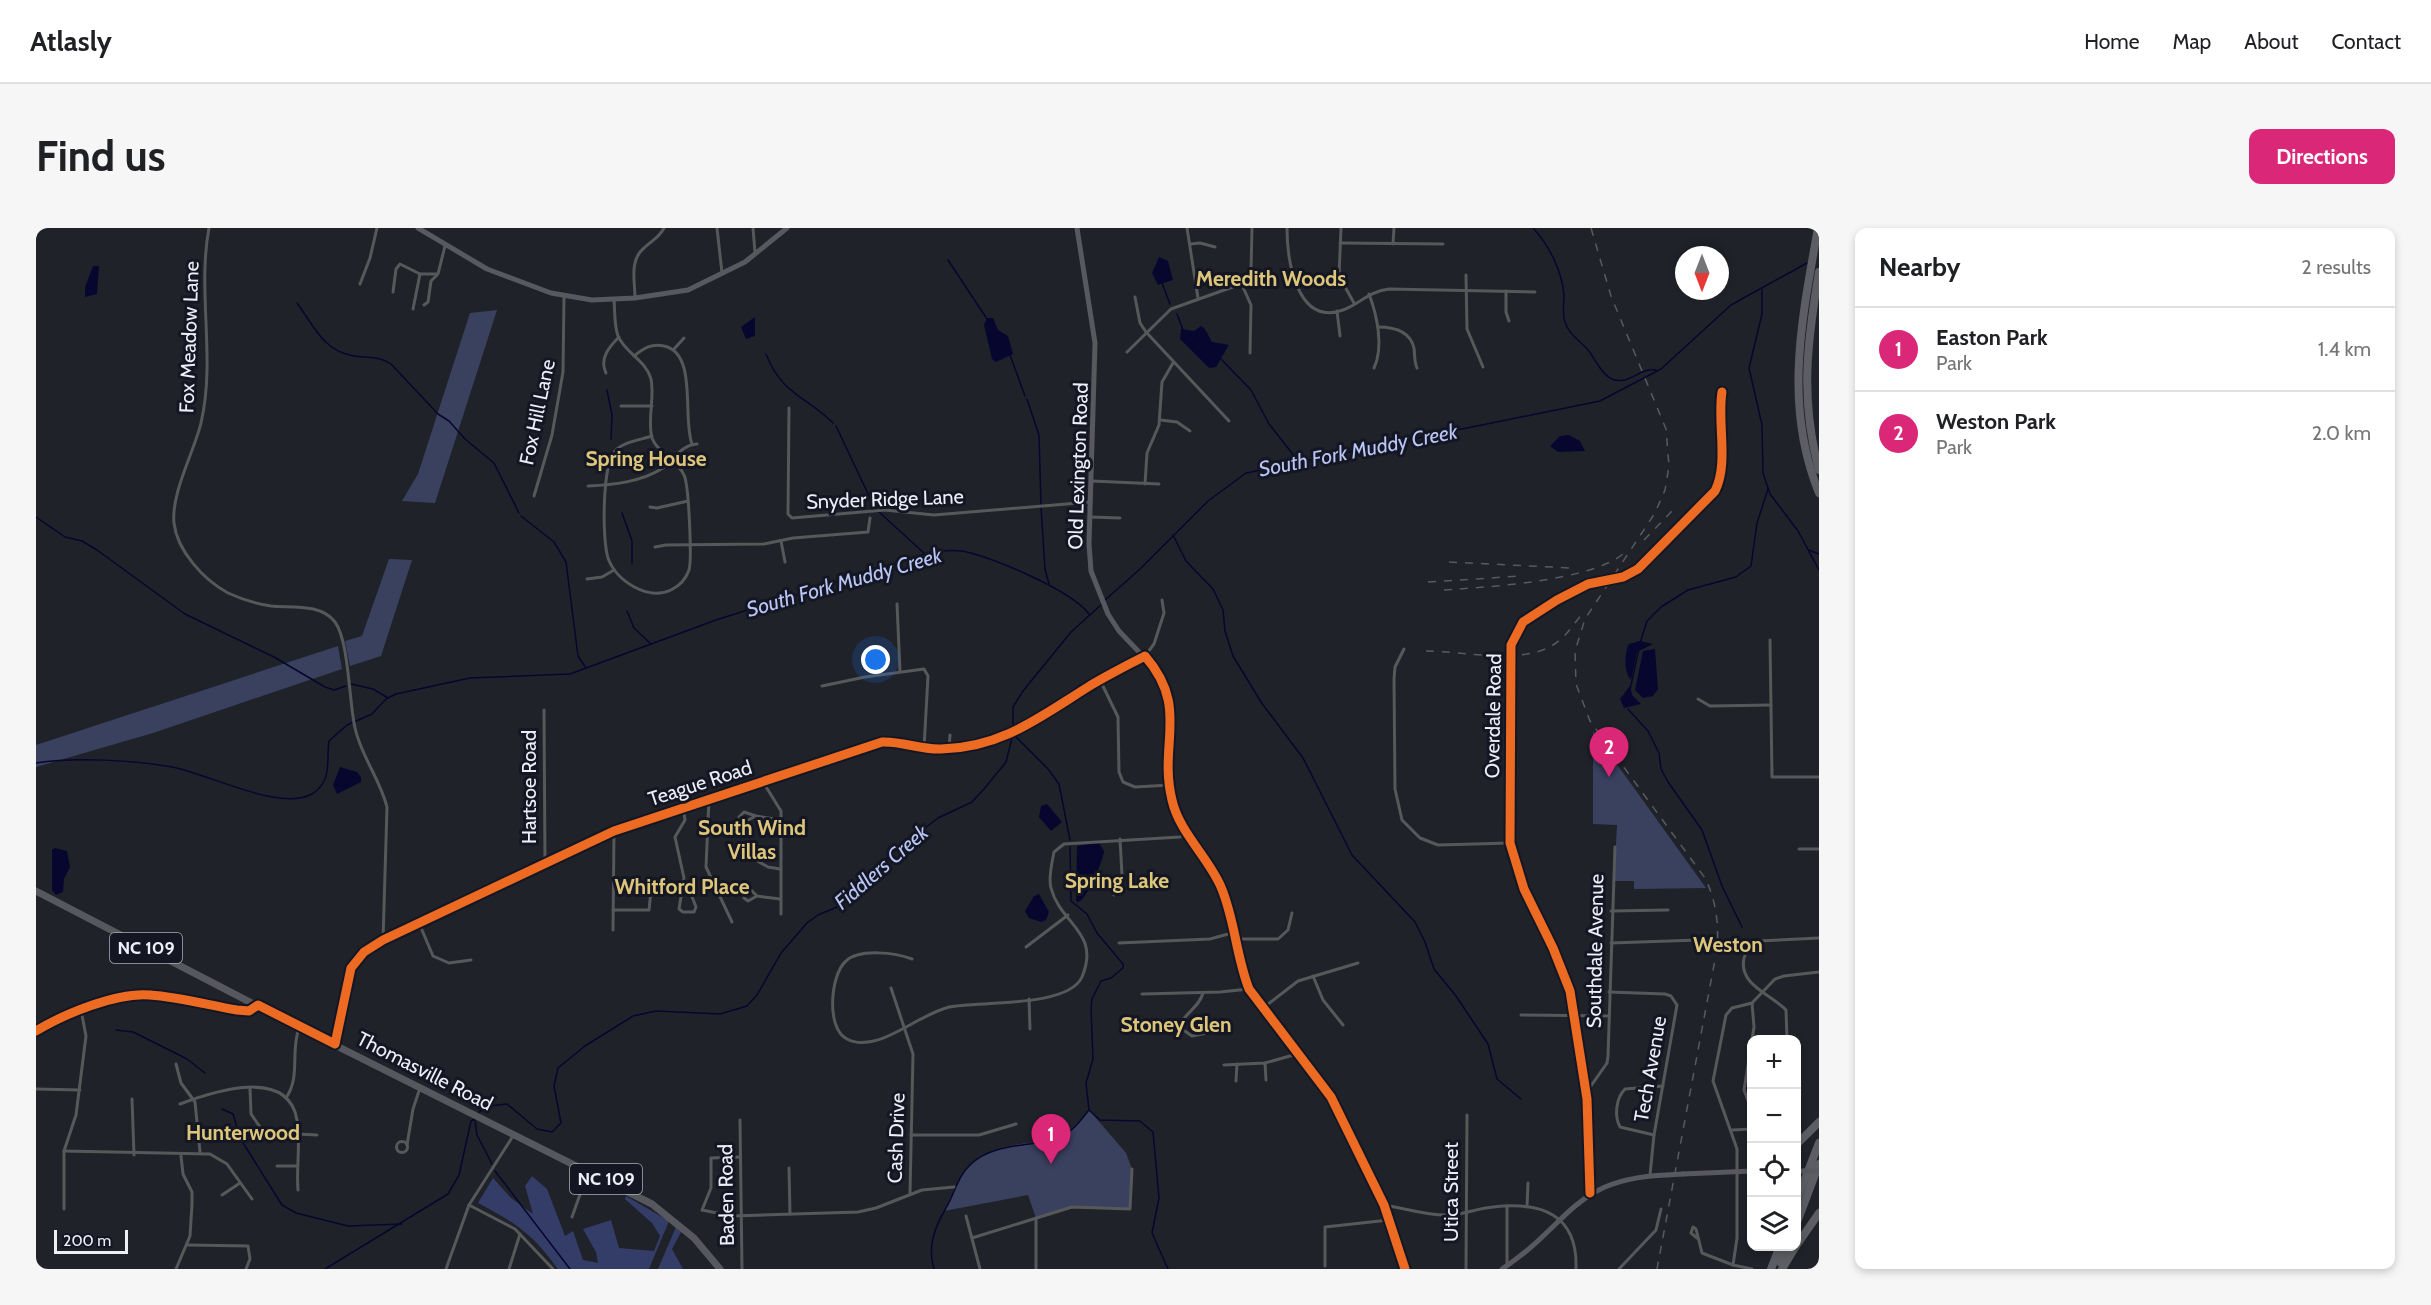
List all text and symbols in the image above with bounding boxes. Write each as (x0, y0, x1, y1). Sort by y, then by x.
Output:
text: Atlasly (30, 24, 112, 58)
text: Home (2084, 29, 2140, 54)
text: Map (2173, 29, 2211, 54)
text: About (2244, 29, 2298, 54)
text: Contact (2331, 29, 2401, 54)
button: Directions (2249, 129, 2395, 184)
text: Find us (36, 130, 165, 182)
north arrow (1675, 246, 1729, 300)
text: Nearby (1879, 251, 1960, 283)
text: 2 results (2301, 255, 2371, 279)
street label: Fox Meadow Lane (174, 261, 204, 413)
district label: Meredith Woods (1196, 266, 1346, 291)
text: Easton Park (1936, 324, 2048, 351)
text: 1 (1895, 337, 1902, 361)
text: 1.4 km (2318, 337, 2371, 361)
text: Park (1936, 351, 1972, 375)
street label: Fox Hill Lane (514, 357, 560, 467)
street label: Old Lexington Road (1063, 382, 1093, 550)
text: Weston Park (1936, 408, 2056, 435)
water label: South Fork Muddy Creek (1257, 418, 1460, 482)
text: 2 (1893, 421, 1904, 445)
text: 2.0 km (2312, 421, 2371, 445)
text: Park (1936, 435, 1972, 459)
district label: Spring House (585, 446, 707, 471)
street label: Snyder Ridge Lane (806, 484, 964, 514)
water label: South Fork Muddy Creek (744, 542, 945, 622)
your location (861, 645, 890, 674)
street label: Overdale Road (1480, 653, 1506, 779)
pin: 2 (1590, 728, 1628, 777)
street label: Hartsoe Road (517, 730, 541, 844)
street label: Teague Road (645, 755, 755, 811)
district label: South Wind Villas (698, 815, 806, 864)
water label: Fiddlers Creek (829, 819, 934, 915)
district label: Spring Lake (1065, 868, 1169, 893)
district label: Whitford Place (614, 874, 750, 899)
street label: Southdale Avenue (1582, 874, 1608, 1028)
district label: Weston (1693, 932, 1763, 957)
road number: NC 109 (110, 933, 182, 963)
district label: Stoney Glen (1120, 1012, 1232, 1037)
street label: Tech Avenue (1629, 1014, 1671, 1124)
street label: Thomasville Road (353, 1026, 497, 1116)
map controls (1747, 1035, 1801, 1251)
button: + (1747, 1035, 1801, 1089)
button: − (1747, 1089, 1801, 1143)
street label: Cash Drive (882, 1092, 910, 1184)
pin: 1 (1032, 1114, 1070, 1164)
district label: Hunterwood (186, 1120, 300, 1145)
street label: Utica Street (1439, 1142, 1463, 1242)
button: locate (1747, 1143, 1801, 1197)
street label: Baden Road (713, 1144, 739, 1246)
road number: NC 109 (570, 1164, 642, 1194)
button: layers (1747, 1197, 1801, 1251)
scale bar (54, 1227, 128, 1254)
text: 200 m (63, 1231, 111, 1250)

